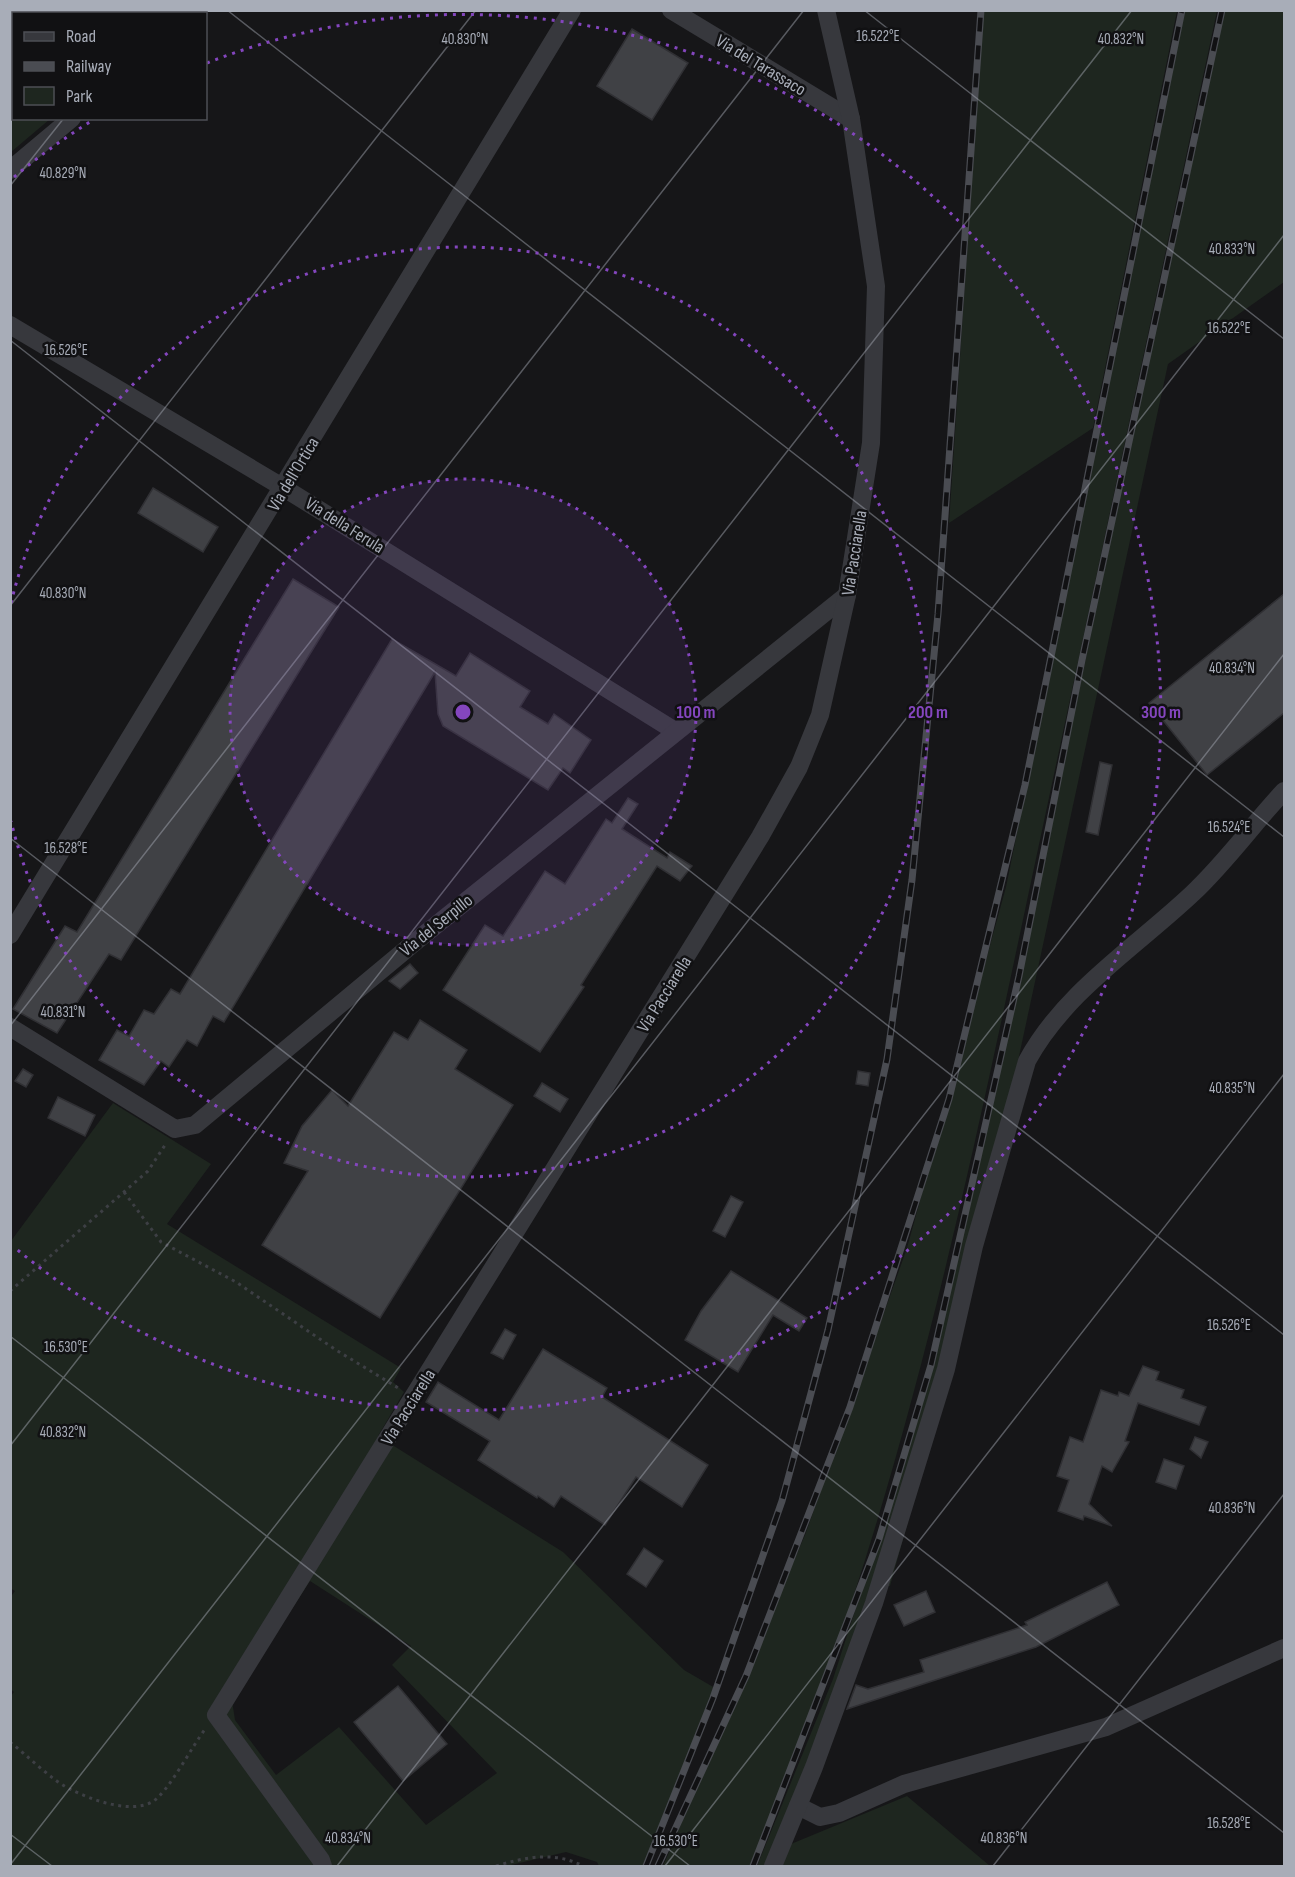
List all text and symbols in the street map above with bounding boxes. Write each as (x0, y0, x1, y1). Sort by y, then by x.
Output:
legend (12, 12, 207, 120)
text: Road (66, 26, 96, 47)
text: 16.522°E (856, 27, 900, 46)
text: 40.830°N (442, 30, 488, 49)
street label: Via del Tarassaco (712, 30, 810, 100)
text: 40.832°N (1098, 30, 1144, 49)
text: Railway (66, 56, 111, 77)
text: Park (66, 86, 92, 107)
text: 40.829°N (40, 164, 86, 183)
text: 40.833°N (1209, 240, 1255, 259)
text: 16.522°E (1207, 319, 1251, 338)
text: 16.526°E (44, 341, 88, 360)
street label: Via dell'Ortica (263, 433, 324, 515)
street label: Via della Ferula (301, 493, 388, 558)
street label: Via Pacciarella (837, 509, 872, 597)
text: 40.830°N (40, 584, 86, 603)
text: 40.834°N (1209, 659, 1255, 678)
centre of rings (453, 702, 473, 722)
text: 100 m (677, 702, 716, 723)
text: 200 m (908, 702, 948, 723)
text: 300 m (1141, 702, 1181, 723)
text: 16.524°E (1208, 818, 1250, 837)
text: 16.528°E (44, 839, 88, 858)
street label: Via del Serpillo (396, 890, 477, 961)
street label: Via Pacciarella (633, 952, 696, 1036)
text: 40.831°N (41, 1003, 85, 1022)
text: 40.835°N (1209, 1079, 1255, 1098)
text: 16.526°E (1207, 1316, 1251, 1335)
text: 16.530°E (44, 1338, 88, 1357)
street label: Via Pacciarella (377, 1365, 440, 1449)
text: 40.832°N (40, 1423, 86, 1442)
text: 40.836°N (1209, 1499, 1255, 1518)
text: 16.528°E (1207, 1814, 1251, 1833)
text: 40.834°N (325, 1829, 371, 1848)
text: 40.836°N (981, 1829, 1027, 1848)
text: 16.530°E (654, 1832, 698, 1851)

